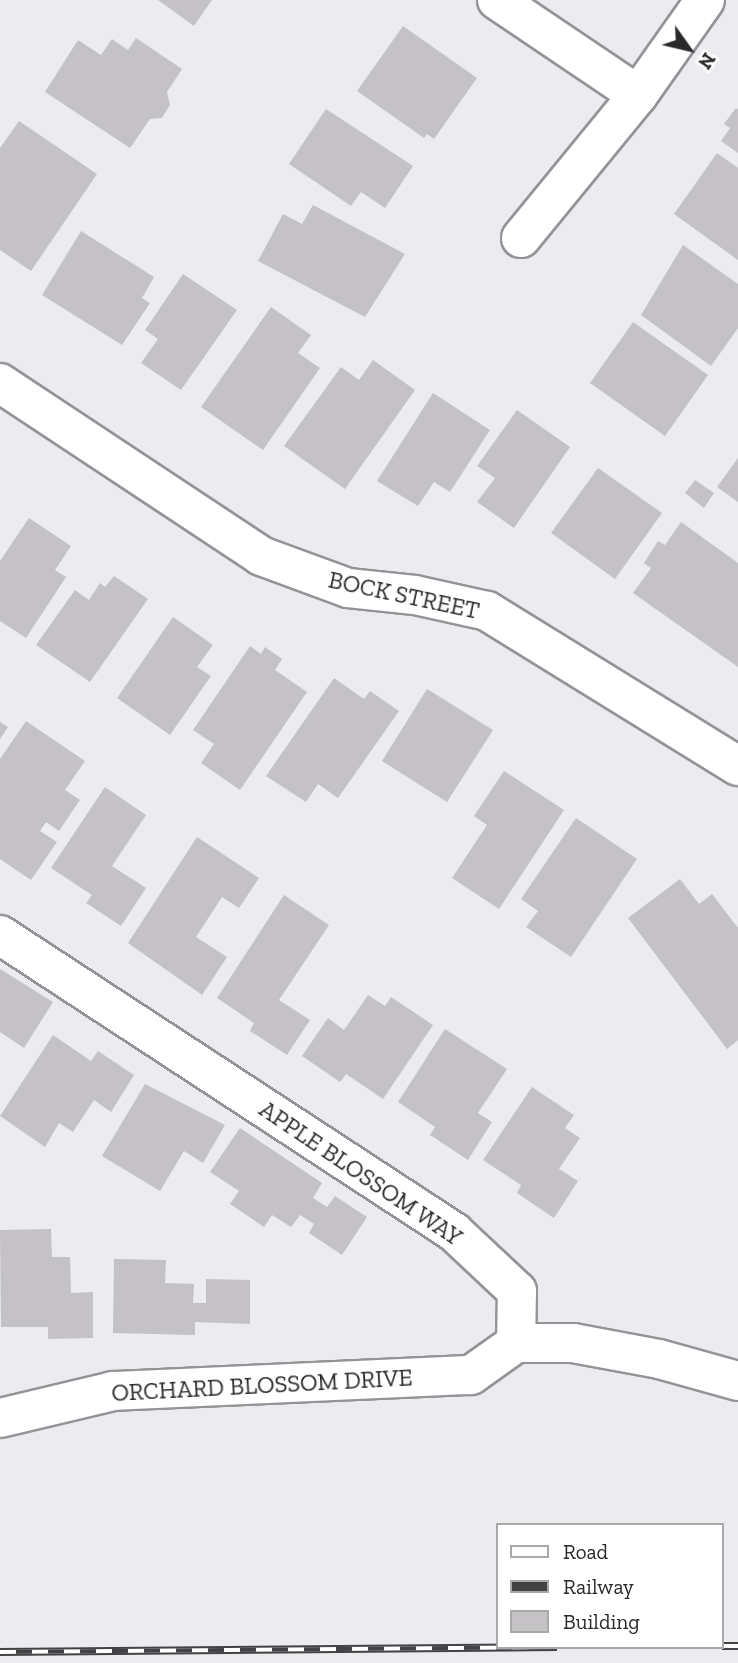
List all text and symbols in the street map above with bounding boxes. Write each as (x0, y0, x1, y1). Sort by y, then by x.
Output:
north arrow (654, 14, 724, 84)
text: N (693, 49, 720, 73)
street label: BOCK STREET (326, 565, 482, 625)
street label: APPLE BLOSSOM WAY (254, 1094, 468, 1252)
street label: ORCHARD BLOSSOM DRIVE (111, 1363, 413, 1407)
legend (496, 1523, 724, 1649)
text: Road (563, 1539, 608, 1564)
text: Railway (563, 1574, 634, 1599)
text: Building (563, 1609, 640, 1634)

